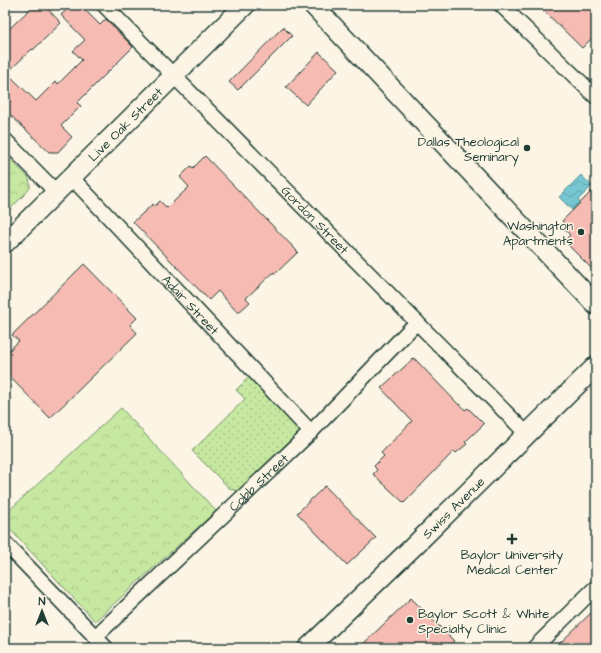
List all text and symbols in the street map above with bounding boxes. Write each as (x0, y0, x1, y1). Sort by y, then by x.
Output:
street label: Live Oak Street (84, 83, 168, 166)
place label: Dallas Theological Seminary (418, 133, 519, 167)
marker: Dallas Theological Seminary (522, 143, 532, 153)
street label: Gordon Street (277, 182, 353, 259)
place label: Washington Apartments (503, 217, 573, 250)
marker: Washington Apartments (576, 227, 586, 237)
street label: Adair Street (158, 271, 223, 340)
street label: Cobb Street (225, 449, 293, 516)
street label: Swiss Avenue (418, 473, 489, 543)
marker: Baylor University Medical Center (506, 533, 518, 545)
place label: Baylor University Medical Center (461, 546, 563, 579)
north arrow (22, 591, 62, 631)
text: N (39, 594, 46, 609)
place label: Baylor Scott & White Specialty Clinic (418, 605, 549, 639)
marker: Baylor Scott & White Specialty Clinic (405, 615, 415, 625)

